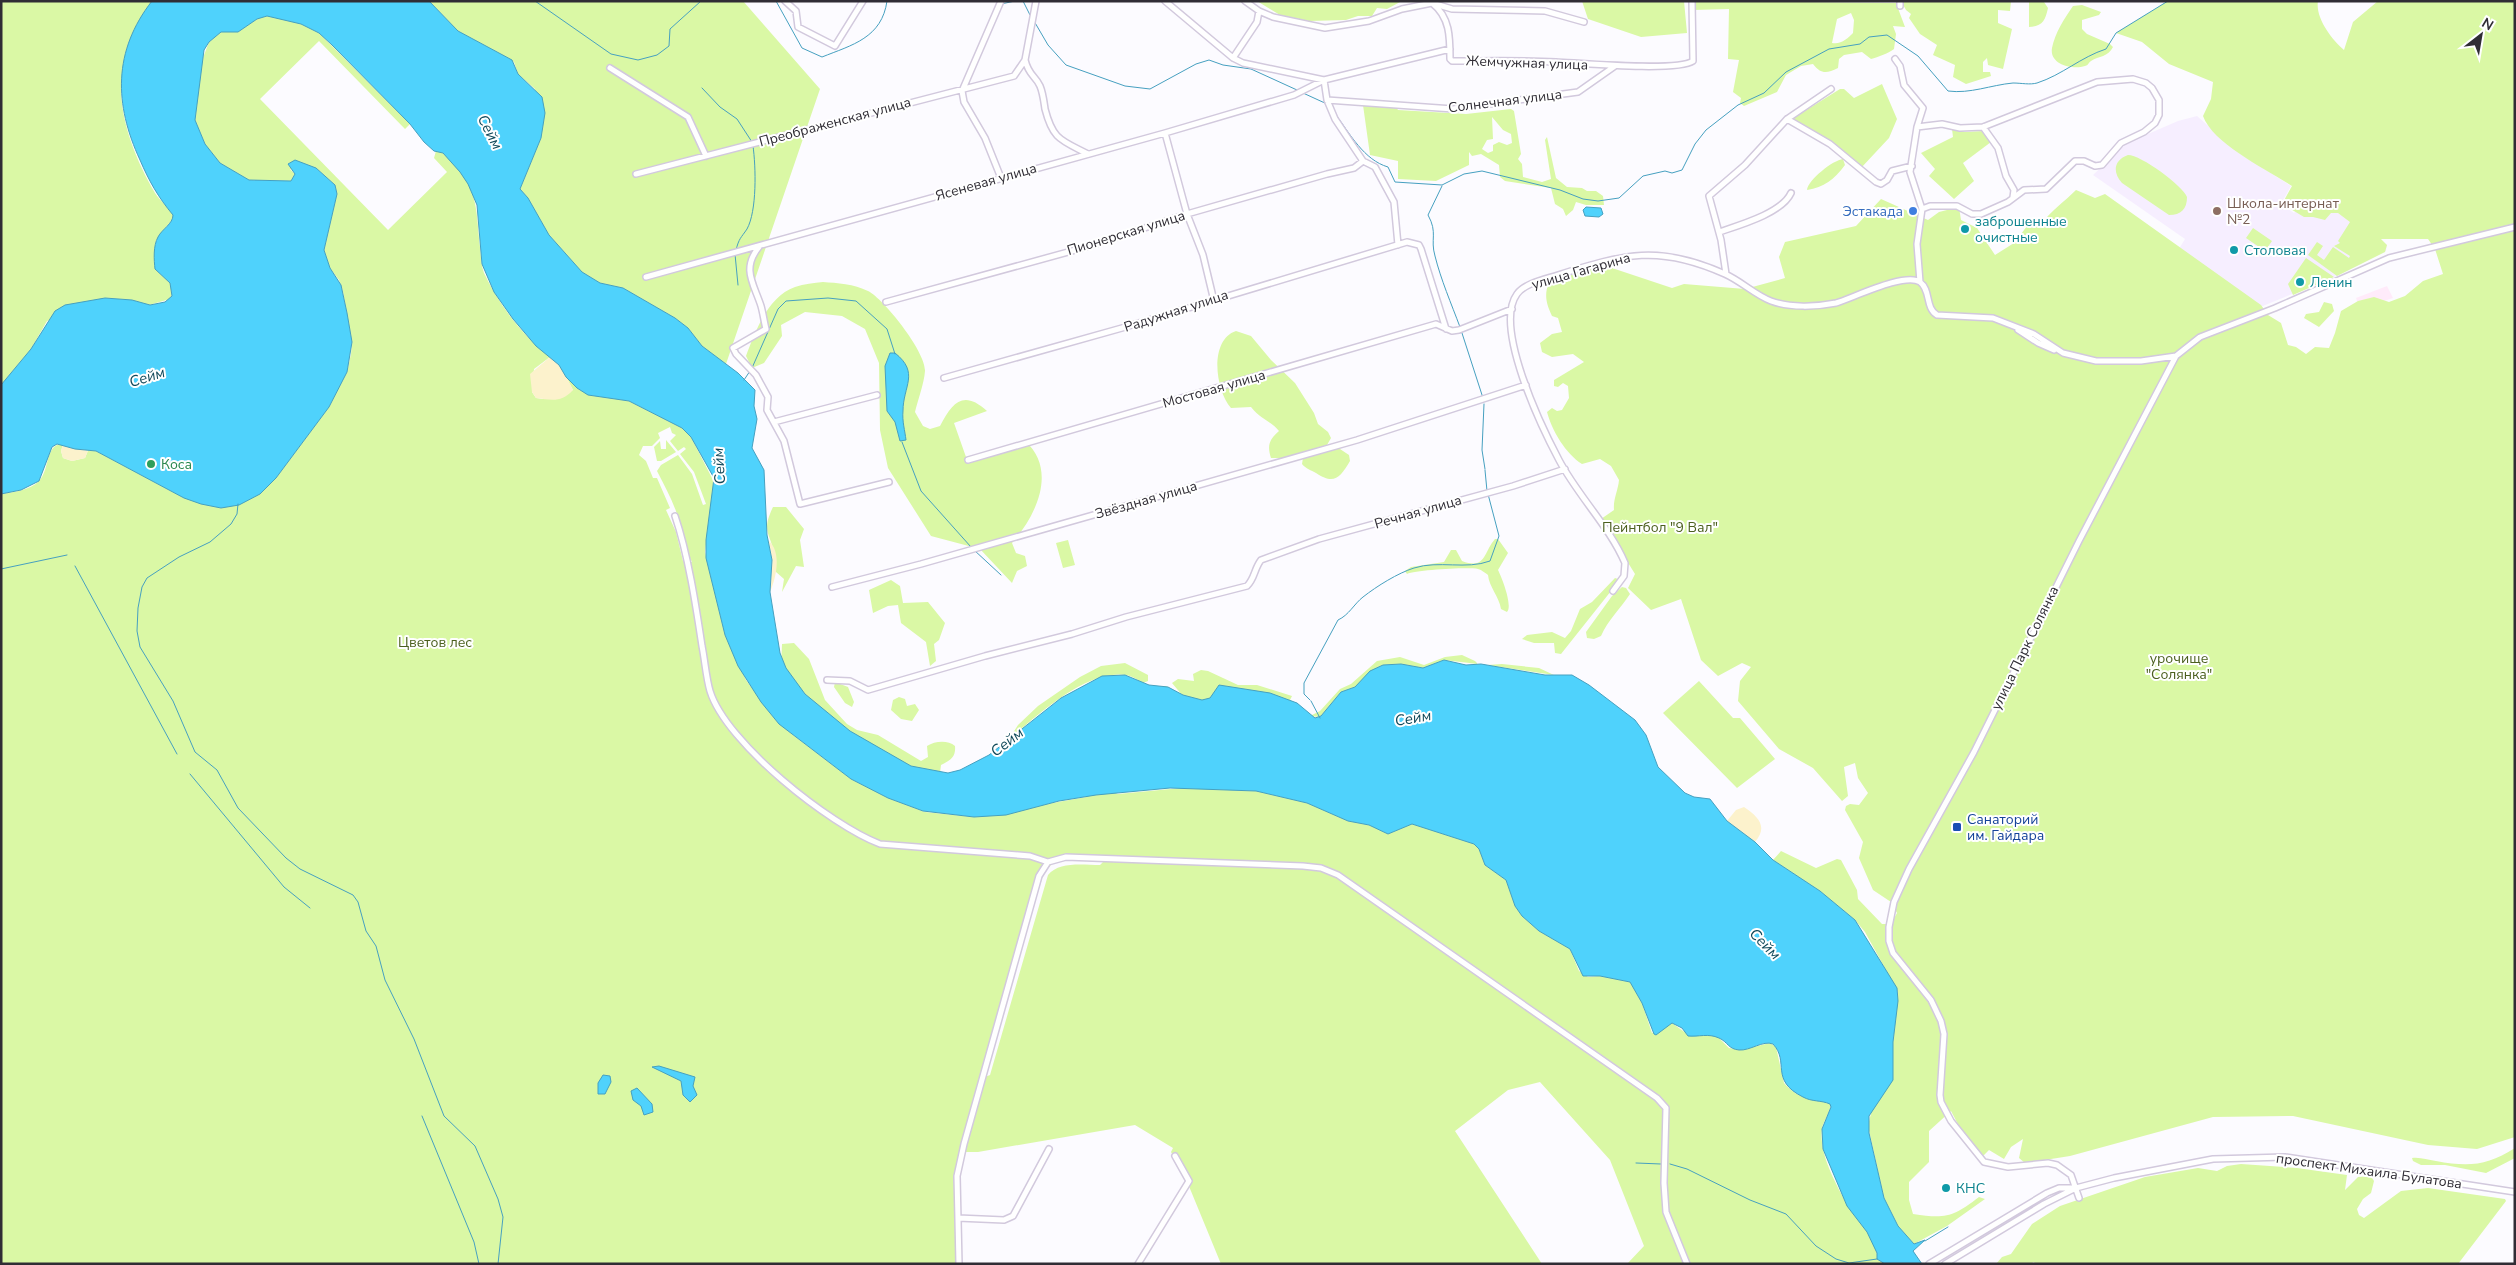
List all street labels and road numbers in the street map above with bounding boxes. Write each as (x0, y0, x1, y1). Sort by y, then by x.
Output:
street label: Жемчужная улица (1466, 51, 1588, 75)
street label: Солнечная улица (1447, 85, 1563, 117)
street label: Преображенская улица (757, 93, 913, 151)
street label: Ясеневая улица (933, 158, 1039, 206)
street label: Пионерская улица (1065, 206, 1187, 260)
street label: улица Гагарина (1529, 248, 1633, 294)
street label: Радужная улица (1121, 285, 1231, 337)
street label: Мостовая улица (1160, 365, 1268, 413)
street label: Звёздная улица (1093, 476, 1199, 524)
street label: Речная улица (1372, 490, 1464, 534)
street label: улица Парк Солянка (1987, 583, 2063, 713)
street label: проспект Михаила Булатова (2275, 1149, 2463, 1193)

